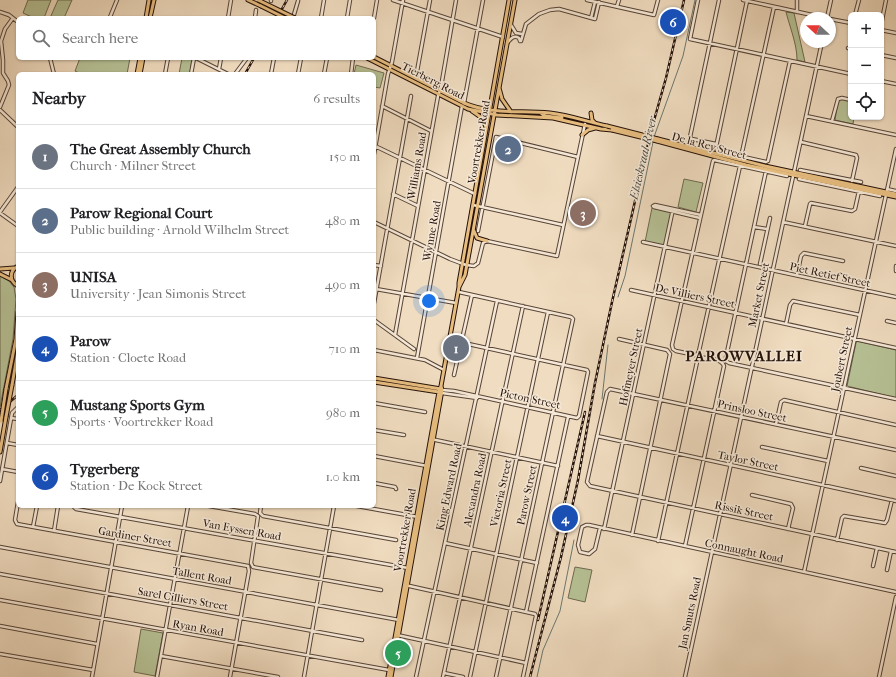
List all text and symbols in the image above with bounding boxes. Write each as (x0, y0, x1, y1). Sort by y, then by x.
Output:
pin: 6 (660, 7, 686, 37)
north arrow (800, 12, 836, 48)
map controls (848, 12, 884, 120)
button: + (848, 12, 884, 48)
search box (16, 16, 376, 60)
icon: search (30, 27, 52, 49)
text: Search here (62, 29, 138, 47)
button: − (848, 48, 884, 84)
street label: Tierberg Road (399, 60, 468, 103)
button: locate (848, 84, 884, 120)
text: Nearby (32, 88, 86, 108)
text: 6 results (313, 91, 360, 106)
street label: Voortrekker Road (465, 98, 493, 186)
water label: Elsieskraal River (626, 113, 660, 202)
street label: Williams Road (404, 130, 430, 202)
street label: De la Rey Street (670, 130, 748, 162)
pin: 2 (495, 134, 521, 164)
text: The Great Assembly Church (70, 140, 251, 158)
text: 1 (43, 149, 47, 164)
text: 150 m (329, 149, 360, 164)
text: Church · Milner Street (70, 158, 196, 173)
pin: 3 (570, 198, 596, 228)
street label: Wynne Road (420, 199, 444, 263)
text: Parow Regional Court (70, 204, 213, 222)
text: 2 (42, 213, 48, 228)
text: 480 m (325, 213, 360, 228)
text: Public building · Arnold Wilhelm Street (70, 222, 289, 237)
street label: Piet Retief Street (788, 260, 872, 290)
street label: Market Street (746, 261, 772, 329)
text: UNISA (70, 268, 116, 286)
text: 3 (42, 277, 48, 292)
text: 490 m (325, 277, 360, 292)
street label: De Villiers Street (654, 281, 736, 311)
text: University · Jean Simonis Street (70, 286, 246, 301)
your location (419, 291, 439, 311)
street label: Joubert Street (828, 325, 855, 394)
street label: Hofmeyer Street (616, 327, 646, 407)
text: Parow (70, 332, 111, 350)
pin: 1 (443, 333, 469, 363)
text: 4 (41, 341, 49, 356)
text: 710 m (328, 341, 360, 356)
district label: PAROWVALLEI (685, 347, 803, 365)
text: Station · Cloete Road (70, 350, 186, 365)
street label: Picton Street (498, 386, 562, 412)
text: Mustang Sports Gym (70, 396, 205, 414)
street label: Prinsloo Street (716, 397, 788, 425)
text: 5 (42, 405, 48, 420)
text: 980 m (326, 405, 360, 420)
text: Sports · Voortrekker Road (70, 414, 213, 429)
street label: King Edward Road (433, 441, 465, 532)
street label: Taylor Street (716, 448, 780, 474)
street label: Alexandra Road (461, 451, 489, 529)
street label: Victoria Street (487, 458, 515, 529)
text: Tygerberg (70, 460, 139, 478)
street label: Parow Street (514, 464, 540, 526)
text: 6 (41, 469, 49, 484)
text: 1.0 km (325, 469, 360, 484)
text: Station · De Kock Street (70, 478, 202, 493)
street label: Voortrekker Road (391, 486, 419, 574)
street label: Rissik Street (713, 498, 775, 524)
pin: 4 (552, 503, 578, 533)
street label: Van Eyssen Road (201, 517, 283, 543)
street label: Gardiner Street (97, 524, 173, 550)
street label: Connaught Road (704, 536, 785, 566)
street label: Tallent Road (171, 564, 234, 588)
street label: Jan Smuts Road (676, 575, 704, 651)
street label: Sarel Cilliers Street (137, 585, 229, 613)
street label: Ryan Road (171, 617, 226, 639)
pin: 5 (385, 638, 411, 668)

